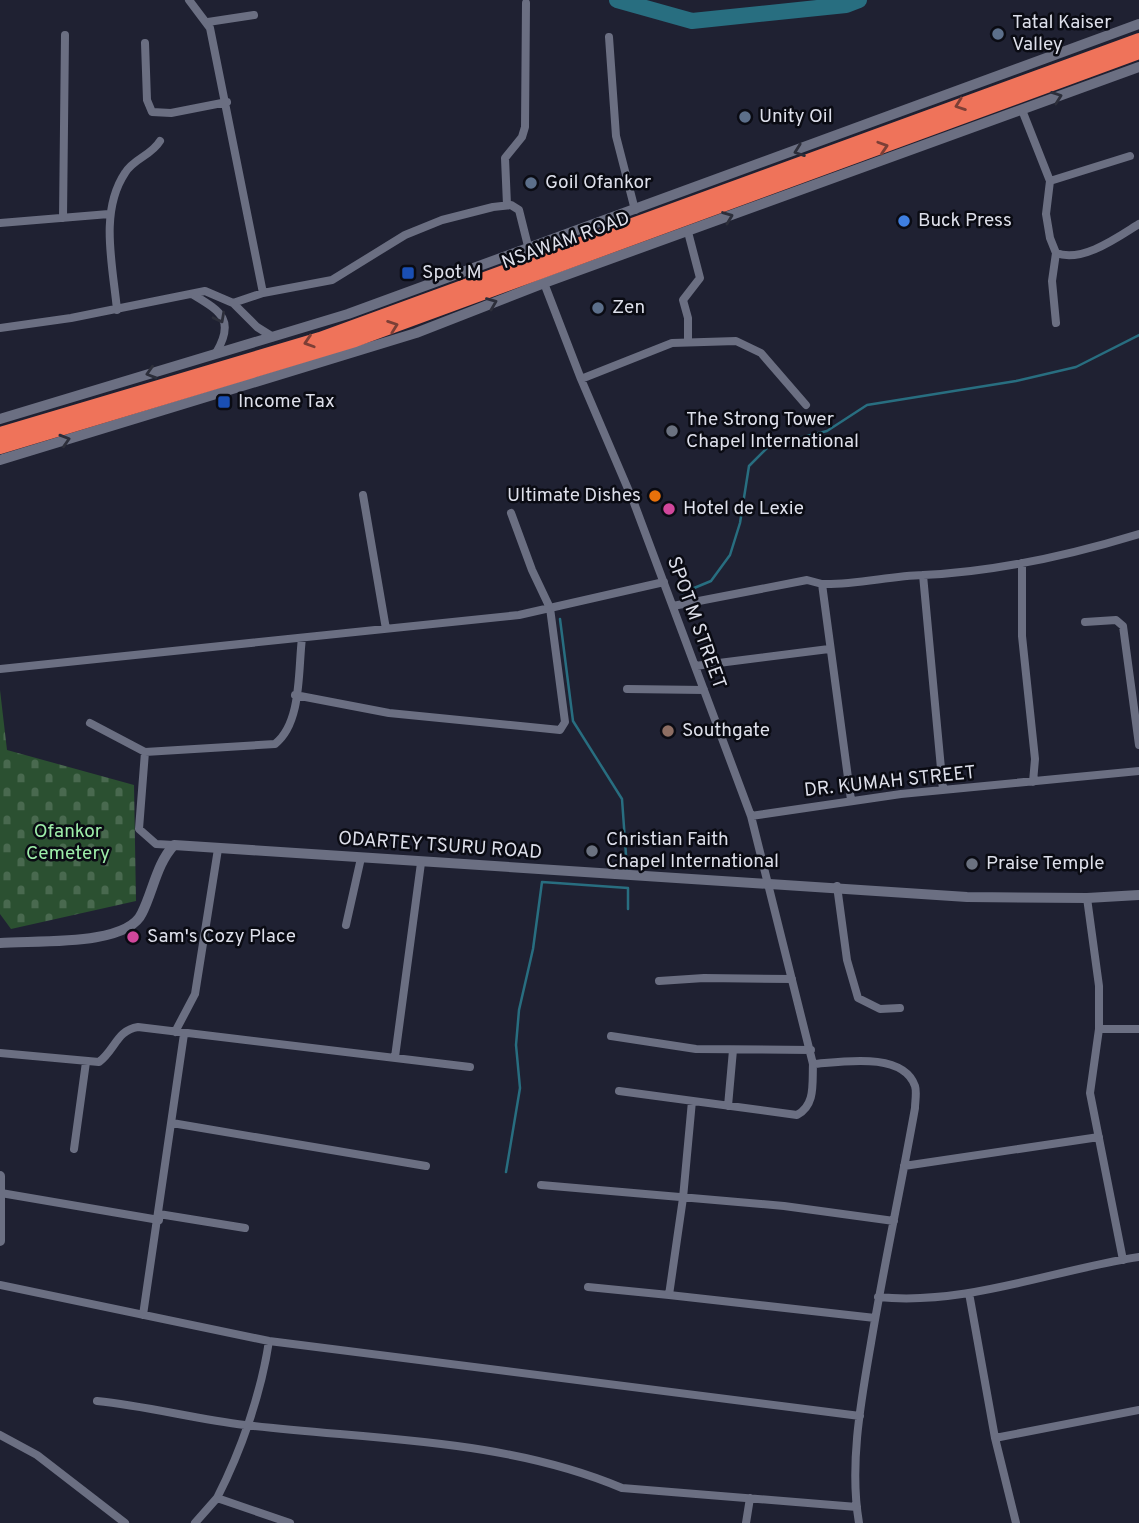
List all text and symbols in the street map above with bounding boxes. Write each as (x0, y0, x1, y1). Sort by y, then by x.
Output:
place label: Tatal Kaiser Valley (1012, 11, 1112, 57)
marker: Tatal Kaiser Valley (990, 26, 1006, 42)
one-way arrow (1051, 91, 1063, 105)
one-way arrow (954, 97, 966, 111)
place label: Unity Oil (759, 105, 833, 129)
marker: Unity Oil (737, 109, 753, 125)
one-way arrow (876, 141, 888, 155)
one-way arrow (794, 142, 806, 156)
place label: Goil Ofankor (545, 171, 652, 195)
marker: Goil Ofankor (523, 175, 539, 191)
street label: NSAWAM ROAD (499, 207, 633, 275)
place label: Buck Press (918, 209, 1012, 233)
one-way arrow (722, 212, 734, 226)
marker: Buck Press (896, 213, 912, 229)
place label: Spot M (422, 261, 482, 285)
marker: Spot M (400, 265, 416, 281)
place label: Zen (612, 296, 645, 320)
one-way arrow (485, 298, 497, 312)
marker: Zen (590, 300, 606, 316)
one-way arrow (212, 311, 226, 323)
one-way arrow (387, 321, 399, 335)
one-way arrow (303, 334, 315, 349)
one-way arrow (145, 365, 157, 380)
place label: Income Tax (238, 390, 335, 414)
marker: Income Tax (216, 394, 232, 410)
place label: The Strong Tower Chapel International (686, 408, 859, 454)
marker: The Strong Tower Chapel International (664, 423, 680, 439)
one-way arrow (59, 434, 71, 449)
place label: Ultimate Dishes (507, 484, 641, 508)
marker: Ultimate Dishes (647, 488, 663, 504)
place label: Hotel de Lexie (683, 497, 804, 521)
marker: Hotel de Lexie (661, 501, 677, 517)
street label: SPOT M STREET (661, 553, 731, 693)
place label: Southgate (682, 719, 770, 743)
marker: Southgate (660, 723, 676, 739)
street label: DR. KUMAH STREET (803, 761, 977, 803)
park label: Ofankor Cemetery (26, 820, 110, 866)
street label: ODARTEY TSURU ROAD (337, 827, 543, 865)
place label: Christian Faith Chapel International (606, 828, 779, 874)
marker: Christian Faith Chapel International (584, 843, 600, 859)
place label: Praise Temple (986, 852, 1105, 876)
marker: Praise Temple (964, 856, 980, 872)
place label: Sam's Cozy Place (147, 925, 296, 949)
marker: Sam's Cozy Place (125, 929, 141, 945)

